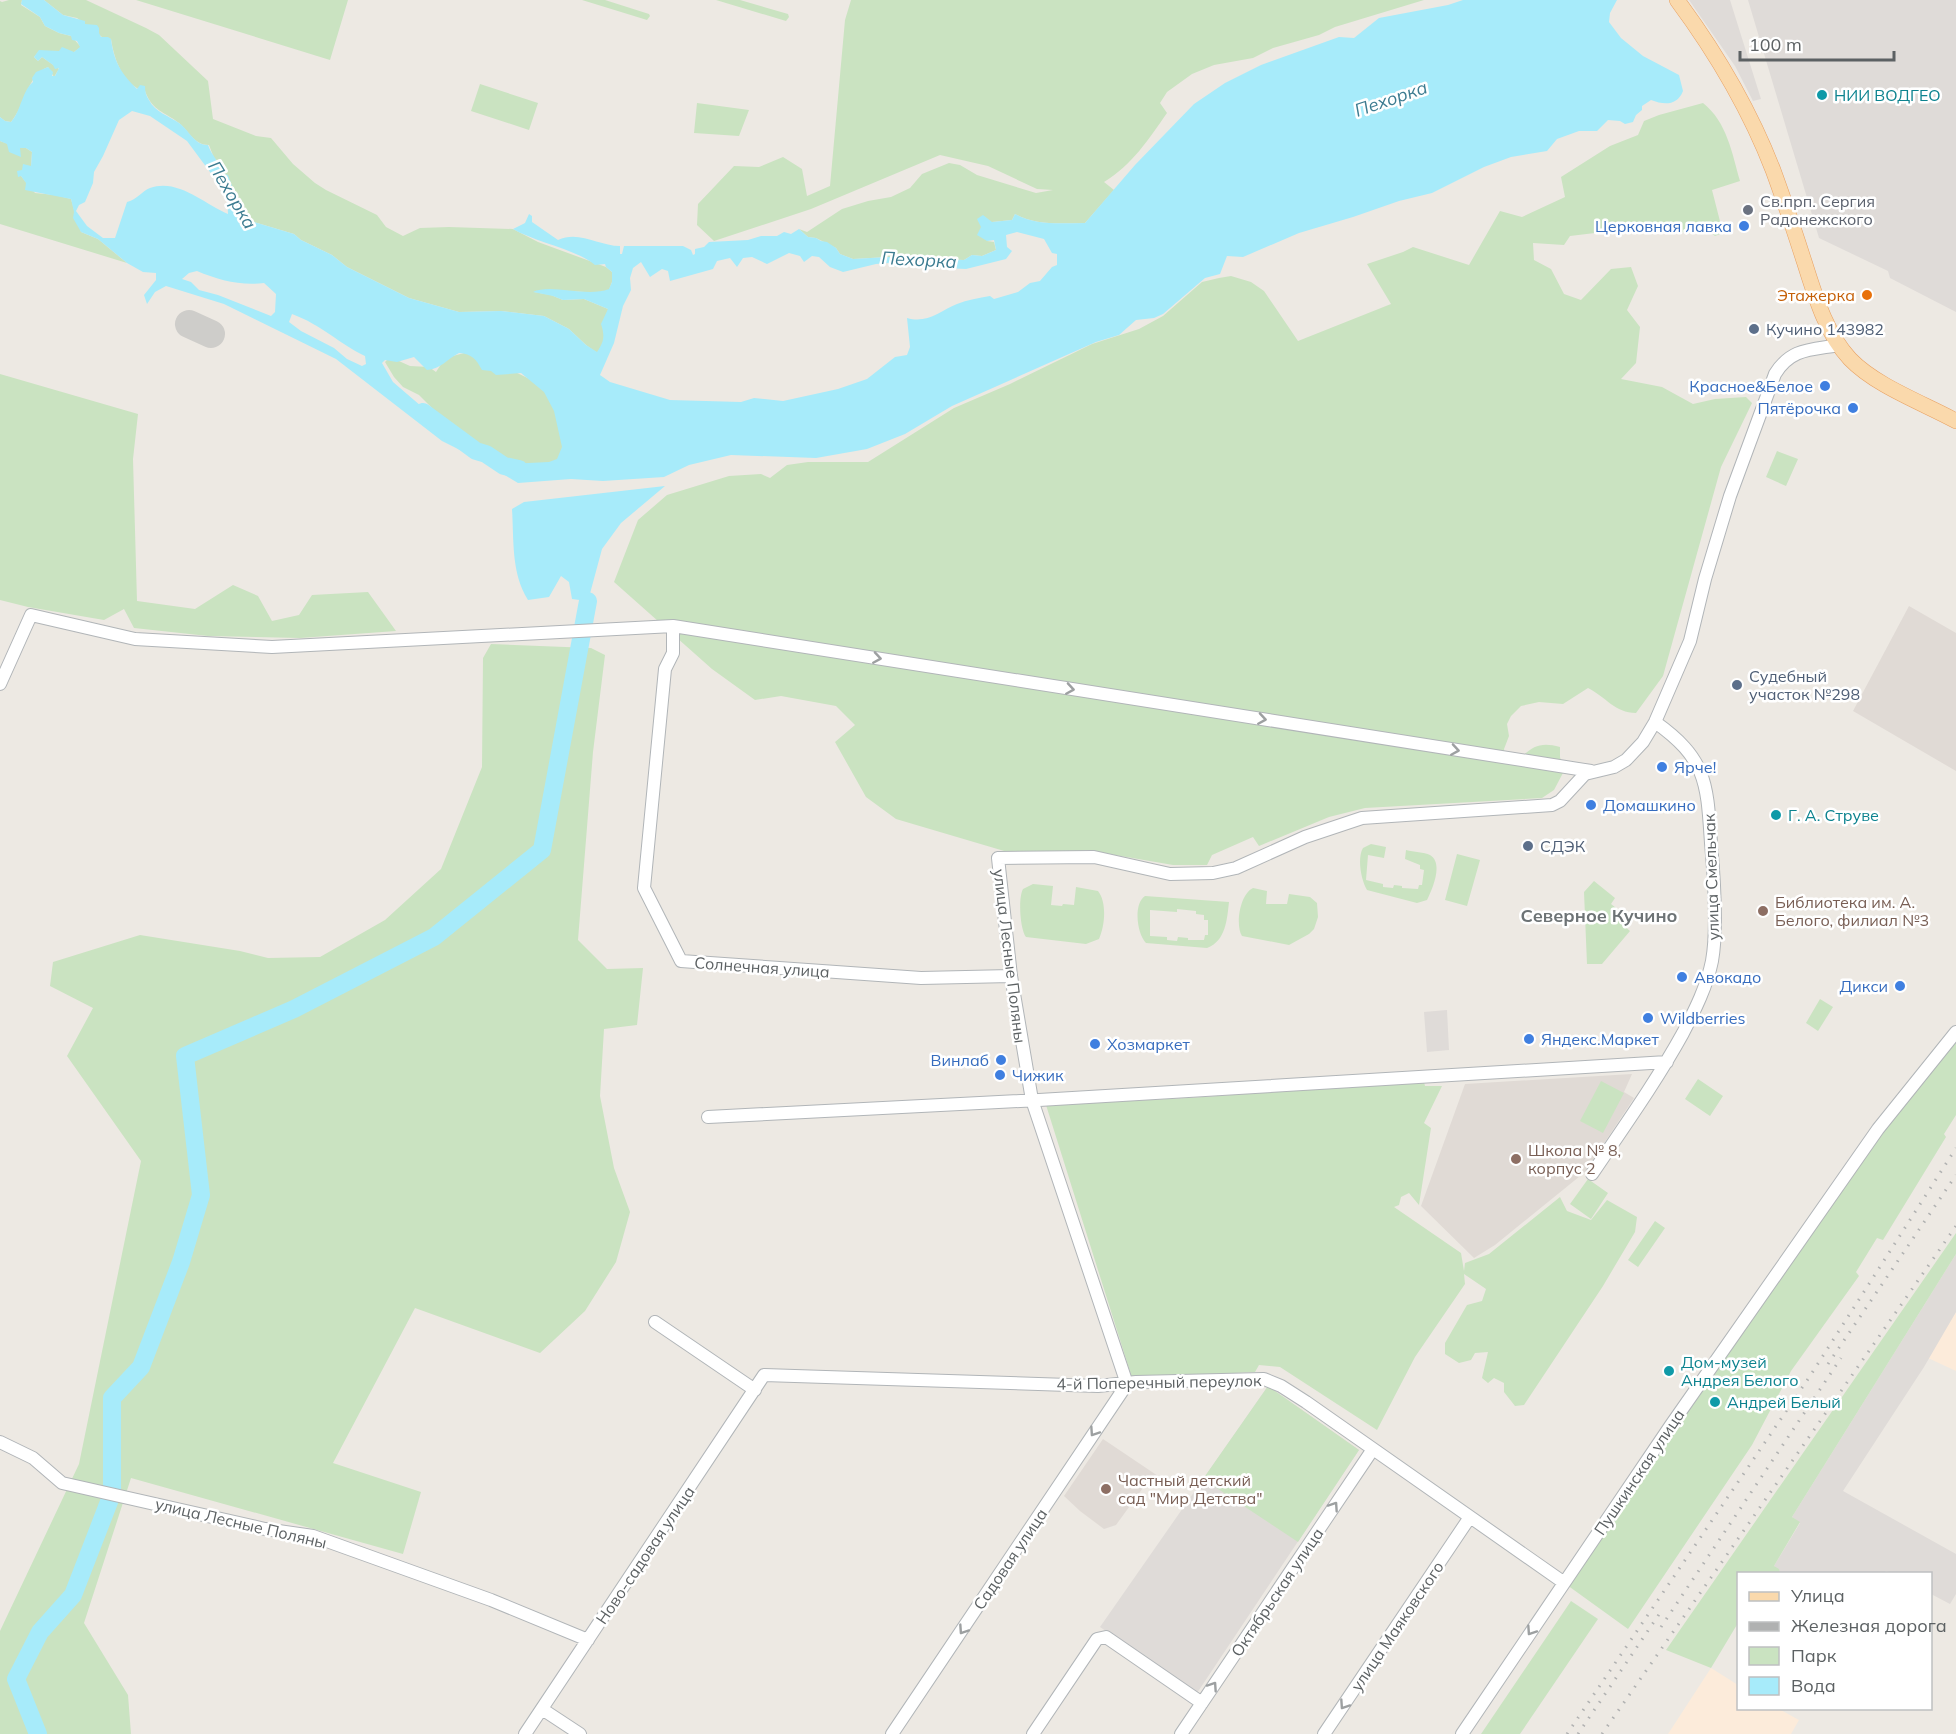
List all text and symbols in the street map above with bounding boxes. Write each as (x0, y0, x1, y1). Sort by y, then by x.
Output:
scale bar (1740, 24, 1894, 62)
text: 100 m (1749, 33, 1802, 56)
water label: Пехорка (1352, 75, 1430, 122)
place label: НИИ ВОДГЕО (1834, 85, 1941, 105)
marker: НИИ ВОДГЕО (1815, 88, 1829, 102)
water label: Пехорка (203, 157, 262, 233)
place label: Св.прп. Сергия Радонежского (1760, 191, 1875, 229)
marker: Св.прп. Сергия Радонежского (1741, 203, 1755, 217)
place label: Церковная лавка (1595, 216, 1732, 236)
marker: Церковная лавка (1737, 219, 1751, 233)
water label: Пехорка (881, 246, 957, 273)
place label: Этажерка (1777, 285, 1855, 305)
marker: Этажерка (1860, 288, 1874, 302)
place label: Кучино 143982 (1766, 319, 1884, 339)
marker: Кучино 143982 (1747, 322, 1761, 336)
place label: Красное&Белое (1689, 376, 1813, 396)
marker: Красное&Белое (1818, 379, 1832, 393)
place label: Пятёрочка (1757, 398, 1841, 418)
marker: Пятёрочка (1846, 401, 1860, 415)
one-way arrow (873, 652, 882, 664)
place label: Судебный участок №298 (1749, 666, 1860, 704)
marker: Судебный участок №298 (1730, 678, 1744, 692)
one-way arrow (1065, 682, 1074, 694)
one-way arrow (1258, 713, 1267, 725)
one-way arrow (1450, 744, 1460, 756)
place label: Ярче! (1674, 757, 1716, 777)
marker: Ярче! (1655, 760, 1669, 774)
place label: Домашкино (1603, 795, 1696, 815)
marker: Домашкино (1584, 798, 1598, 812)
place label: Г. А. Струве (1788, 805, 1879, 825)
marker: Г. А. Струве (1769, 808, 1783, 822)
street label: улица Смельчак (1699, 813, 1723, 941)
place label: СДЭК (1540, 836, 1586, 856)
marker: СДЭК (1521, 839, 1535, 853)
street label: улица Лесные Поляны (989, 868, 1031, 1044)
place label: Библиотека им. А. Белого, филиал №3 (1775, 892, 1929, 930)
district label: Северное Кучино (1521, 904, 1678, 927)
marker: Библиотека им. А. Белого, филиал №3 (1756, 904, 1770, 918)
street label: Солнечная улица (694, 952, 830, 982)
place label: Авокадо (1694, 967, 1761, 987)
marker: Авокадо (1675, 970, 1689, 984)
place label: Дикси (1839, 976, 1888, 996)
marker: Дикси (1893, 979, 1907, 993)
place label: Wildberries (1660, 1008, 1745, 1028)
marker: Wildberries (1641, 1011, 1655, 1025)
place label: Яндекс.Маркет (1541, 1029, 1659, 1049)
marker: Яндекс.Маркет (1522, 1032, 1536, 1046)
place label: Хозмаркет (1107, 1034, 1191, 1054)
marker: Хозмаркет (1088, 1037, 1102, 1051)
place label: Винлаб (931, 1050, 989, 1070)
marker: Винлаб (994, 1053, 1008, 1067)
place label: Чижик (1012, 1065, 1064, 1085)
marker: Чижик (993, 1068, 1007, 1082)
place label: Школа № 8, корпус 2 (1528, 1140, 1621, 1178)
marker: Школа № 8, корпус 2 (1509, 1152, 1523, 1166)
place label: Дом-музей Андрея Белого (1681, 1352, 1798, 1390)
marker: Дом-музей Андрея Белого (1662, 1364, 1676, 1378)
street label: 4-й Поперечный переулок (1056, 1370, 1262, 1394)
place label: Андрей Белый (1727, 1392, 1841, 1412)
marker: Андрей Белый (1708, 1395, 1722, 1409)
street label: Пушкинская улица (1589, 1405, 1689, 1539)
one-way arrow (1090, 1426, 1101, 1437)
place label: Частный детский сад "Мир Детства" (1118, 1470, 1262, 1508)
street label: Ново-садовая улица (591, 1482, 699, 1628)
marker: Частный детский сад "Мир Детства" (1099, 1482, 1113, 1496)
street label: улица Лесные Поляны (153, 1494, 329, 1552)
one-way arrow (1327, 1502, 1338, 1513)
street label: Садовая улица (969, 1505, 1051, 1613)
street label: Октябрьская улица (1227, 1524, 1327, 1660)
street label: улица Маяковского (1346, 1557, 1448, 1695)
legend (1737, 1572, 1932, 1710)
text: Улица (1790, 1584, 1845, 1607)
text: Железная дорога (1791, 1614, 1947, 1637)
one-way arrow (959, 1623, 970, 1634)
one-way arrow (1527, 1624, 1538, 1635)
text: Парк (1791, 1644, 1837, 1667)
text: Вода (1791, 1674, 1836, 1697)
one-way arrow (1206, 1681, 1217, 1692)
one-way arrow (1339, 1699, 1351, 1709)

